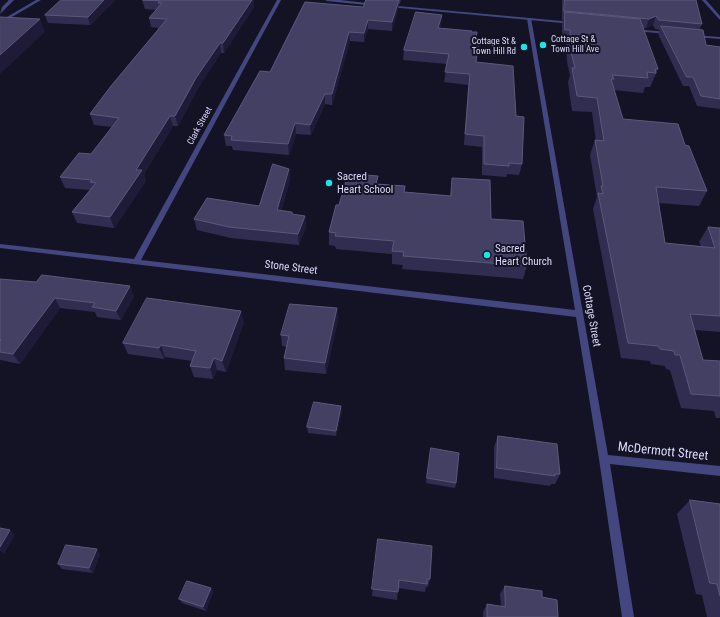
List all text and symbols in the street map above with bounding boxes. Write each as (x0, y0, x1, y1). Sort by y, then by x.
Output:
place label: Cottage St & Town Hill Ave (551, 35, 599, 56)
place label: Cottage St & Town Hill Rd (472, 37, 516, 58)
marker: Cottage St & Town Hill Ave (538, 40, 548, 50)
marker: Cottage St & Town Hill Rd (519, 42, 529, 52)
street label: Clark Street (185, 105, 215, 147)
place label: Sacred Heart School (337, 170, 393, 196)
marker: Sacred Heart School (324, 178, 334, 188)
place label: Sacred Heart Church (495, 242, 552, 268)
marker: Sacred Heart Church (482, 250, 492, 260)
street label: Stone Street (264, 258, 318, 278)
street label: Cottage Street (579, 284, 603, 348)
street label: McDermott Street (617, 439, 709, 465)

